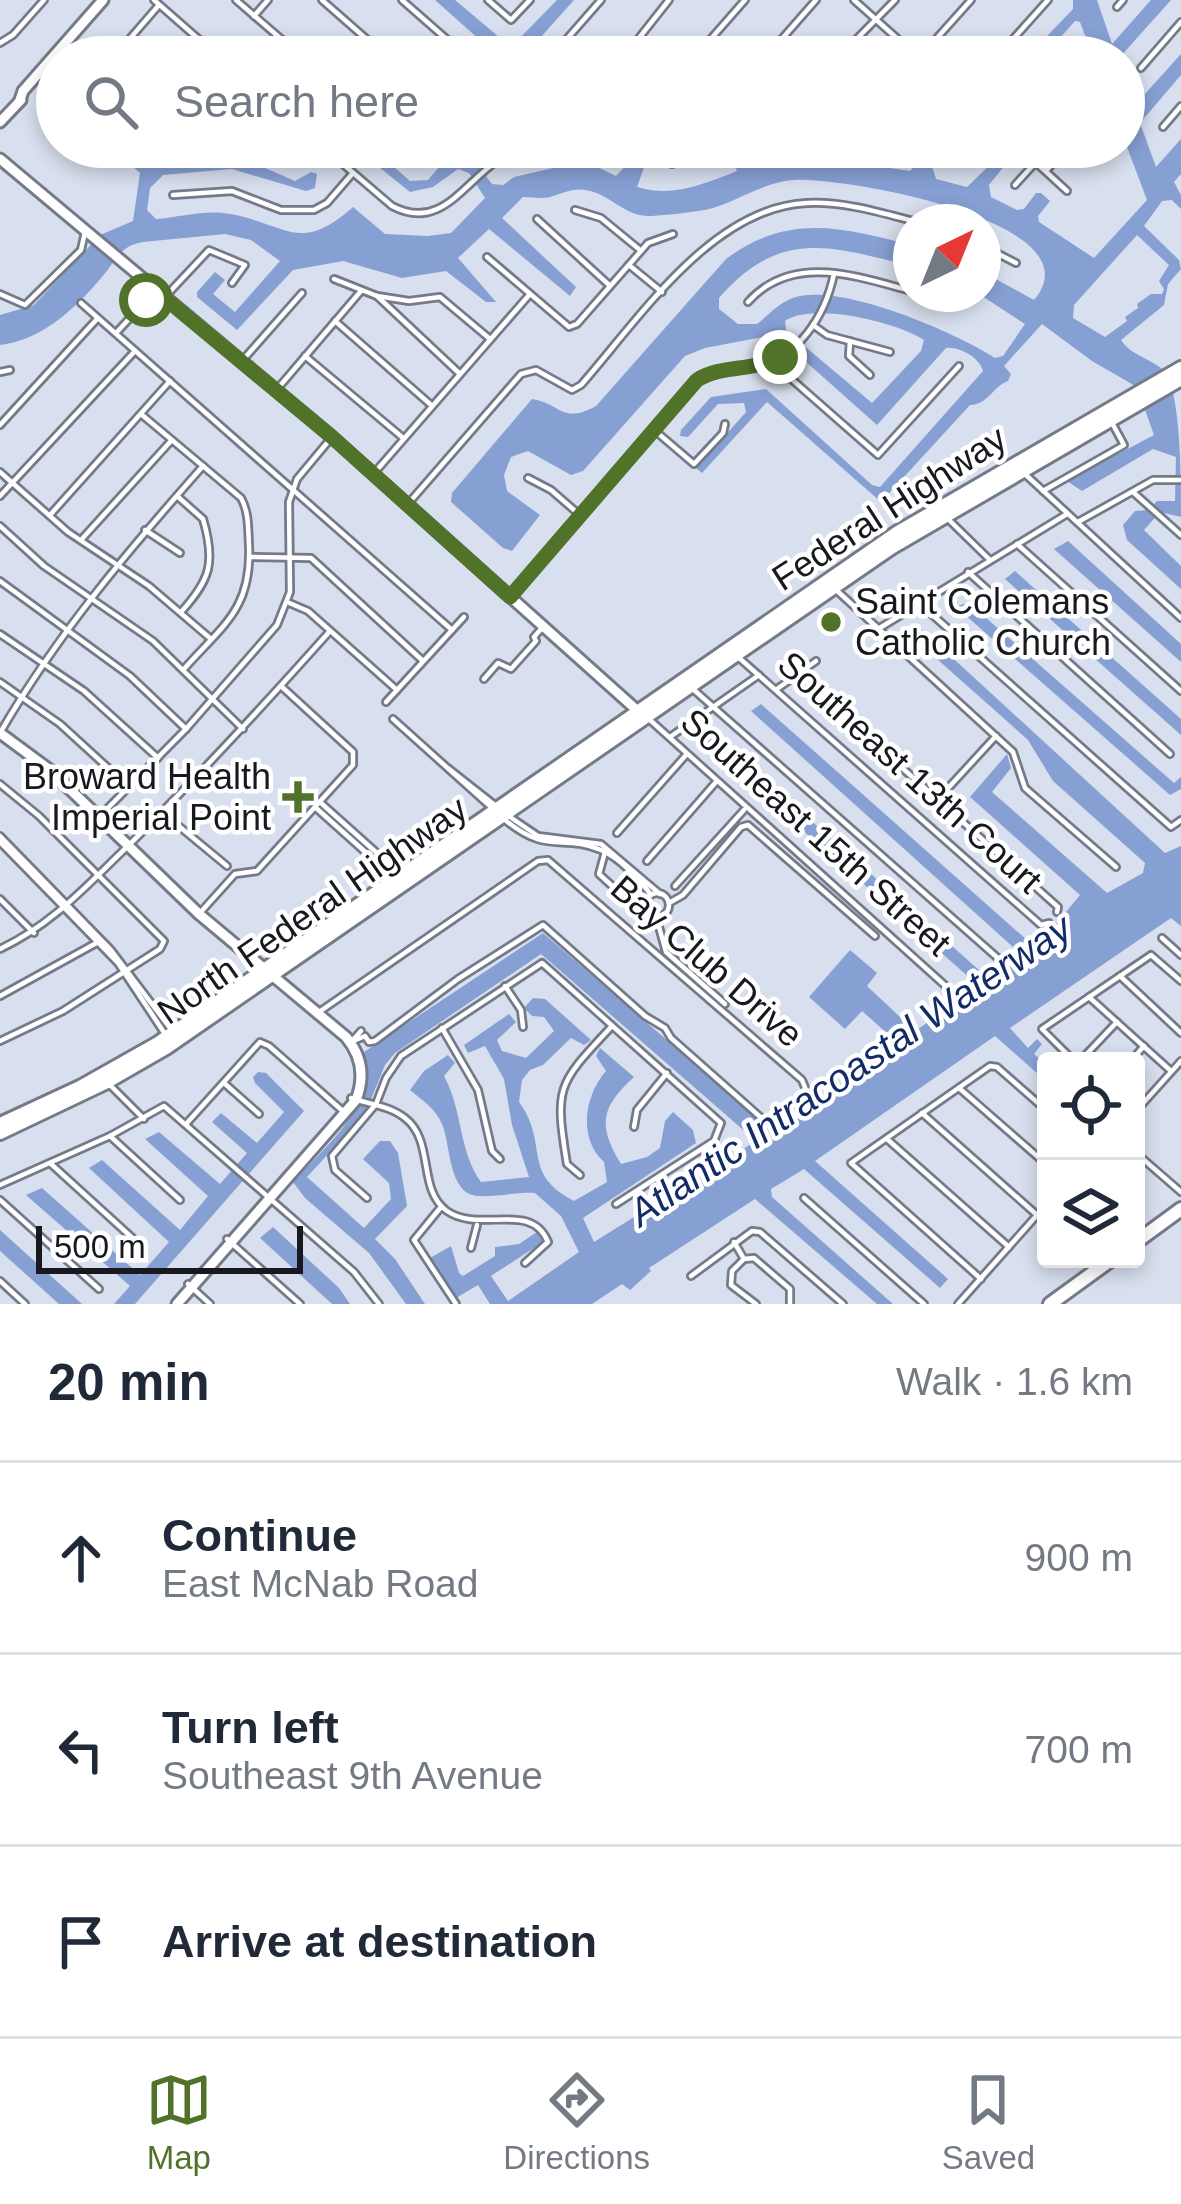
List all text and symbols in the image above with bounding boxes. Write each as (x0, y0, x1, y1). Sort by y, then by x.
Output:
search box (36, 36, 1145, 168)
icon: search (78, 69, 144, 135)
text: Search here (174, 76, 419, 127)
north arrow (893, 204, 1001, 312)
route start (119, 273, 173, 327)
route end (753, 330, 807, 384)
street label: Federal Highway (765, 417, 1013, 599)
place label: Saint Colemans Catholic Church (855, 581, 1111, 663)
marker: Saint Colemans Catholic Church (818, 609, 844, 635)
street label: Southeast 13th Court (770, 643, 1050, 901)
street label: Southeast 15th Street (673, 700, 959, 964)
place label: Broward Health Imperial Point (23, 756, 271, 838)
marker: Broward Health Imperial Point (282, 781, 314, 813)
street label: North Federal Highway (149, 788, 475, 1032)
street label: Bay Club Drive (603, 867, 811, 1055)
water label: Atlantic Intracoastal Waterway (619, 904, 1081, 1235)
map controls (1037, 1052, 1145, 1268)
button: locate (1037, 1052, 1145, 1160)
button: layers (1037, 1160, 1145, 1268)
scale bar (36, 1220, 303, 1273)
text: 500 m (54, 1228, 146, 1265)
text: 20 min (48, 1354, 210, 1411)
text: Walk · 1.6 km (896, 1360, 1133, 1403)
text: Continue (162, 1510, 357, 1561)
icon: ahead (48, 1525, 114, 1591)
text: 900 m (1025, 1536, 1133, 1579)
text: East McNab Road (162, 1562, 478, 1605)
text: Turn left (162, 1702, 339, 1753)
icon: left (48, 1717, 114, 1783)
text: 700 m (1025, 1728, 1133, 1771)
text: Southeast 9th Avenue (162, 1754, 543, 1797)
icon: arrive (48, 1909, 114, 1975)
text: Arrive at destination (162, 1916, 597, 1967)
tab: Map (146, 2067, 212, 2177)
tab: Directions (503, 2067, 650, 2177)
tab: Saved (942, 2067, 1035, 2177)

